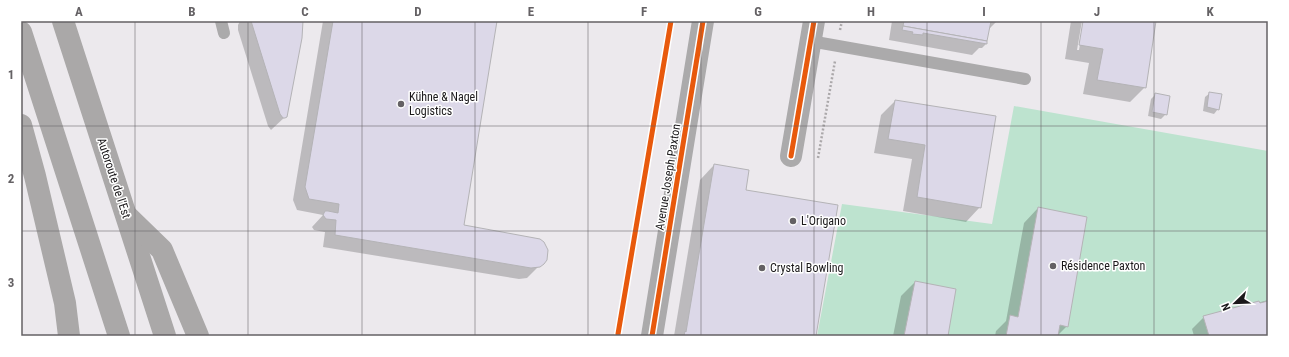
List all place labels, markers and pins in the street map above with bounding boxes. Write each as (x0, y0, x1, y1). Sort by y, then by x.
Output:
place label: Kühne & Nagel Logistics (409, 90, 478, 118)
marker: Kühne & Nagel Logistics (396, 99, 406, 109)
place label: L'Origano (801, 214, 846, 228)
marker: L'Origano (788, 216, 798, 226)
place label: Résidence Paxton (1061, 259, 1146, 273)
place label: Crystal Bowling (770, 261, 844, 275)
marker: Résidence Paxton (1048, 261, 1058, 271)
marker: Crystal Bowling (757, 263, 767, 273)

